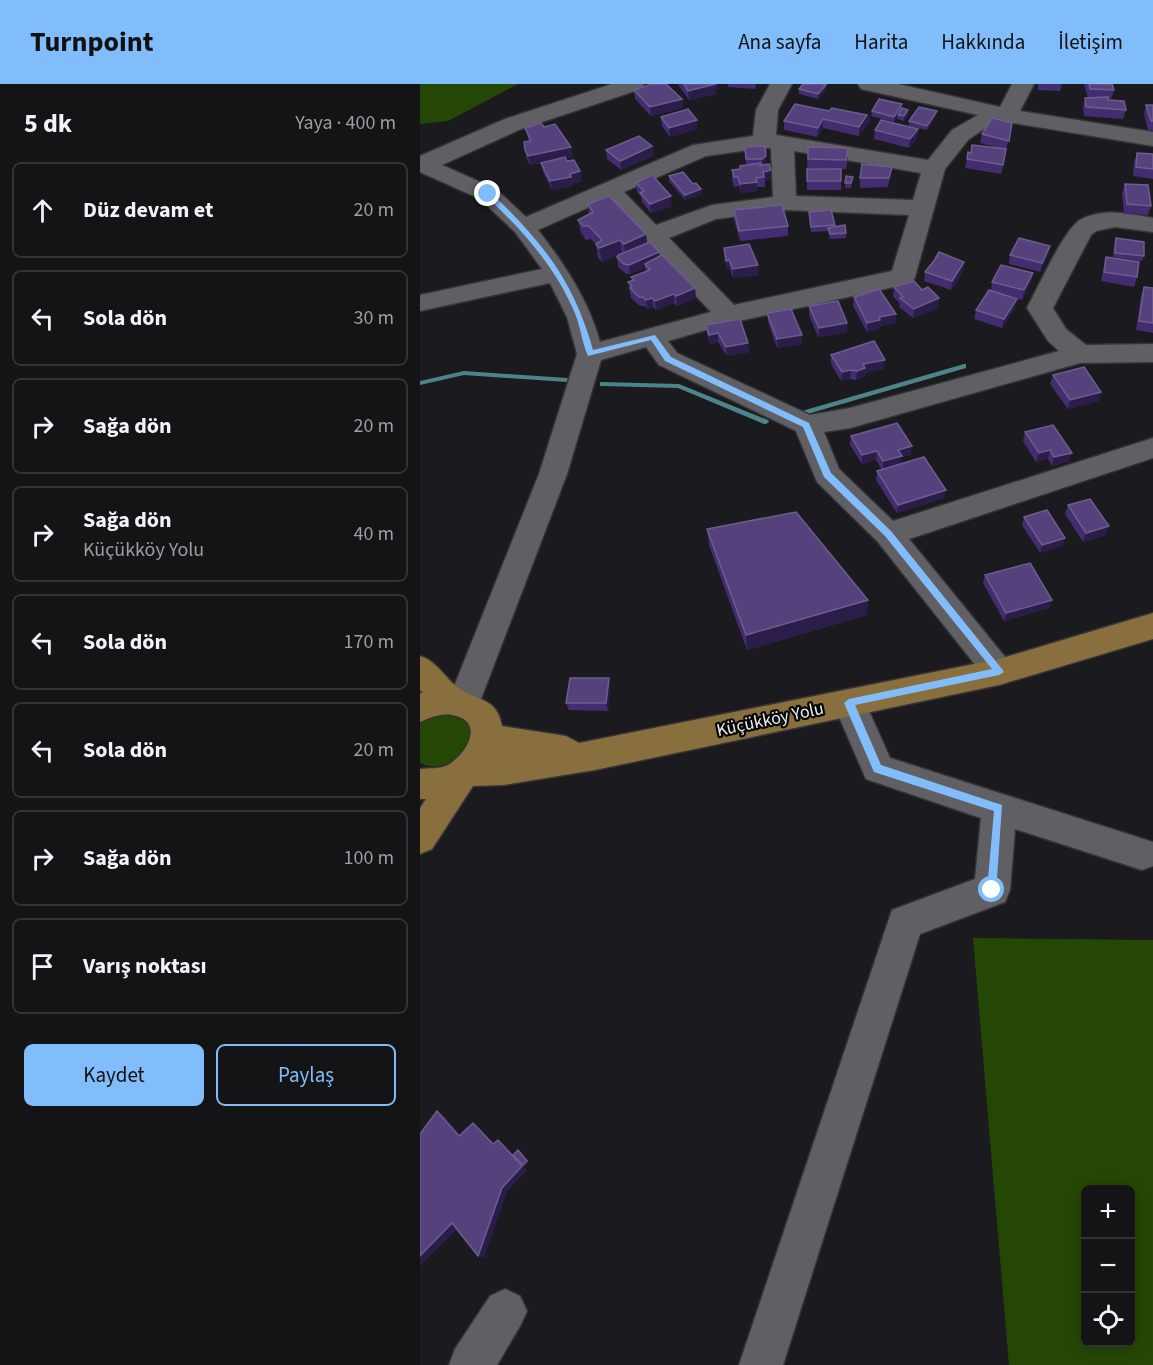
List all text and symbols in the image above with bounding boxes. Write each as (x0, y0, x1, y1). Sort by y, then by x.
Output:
text: Turnpoint (30, 22, 154, 62)
text: Ana sayfa (738, 27, 821, 57)
text: Harita (854, 27, 908, 57)
text: Hakkında (941, 27, 1025, 57)
text: İletişim (1058, 27, 1123, 57)
text: 5 dk (24, 105, 72, 142)
text: Yaya · 400 m (295, 109, 396, 137)
route end (474, 180, 500, 206)
icon: ahead (26, 194, 59, 227)
text: Düz devam et (83, 194, 213, 226)
text: 20 m (354, 196, 394, 224)
icon: left (26, 302, 59, 335)
text: Sola dön (83, 302, 167, 334)
text: 30 m (354, 304, 394, 332)
icon: right (26, 410, 59, 443)
text: Sağa dön (83, 410, 172, 442)
text: 20 m (354, 412, 394, 440)
text: Sağa dön (83, 504, 172, 536)
icon: right (26, 518, 59, 551)
text: 40 m (354, 520, 394, 548)
text: Küçükköy Yolu (83, 536, 204, 564)
icon: left (26, 626, 59, 659)
text: Sola dön (83, 626, 167, 658)
text: 170 m (344, 628, 394, 656)
street label: Küçükköy Yolu (714, 696, 826, 743)
icon: left (26, 734, 59, 767)
text: Sola dön (83, 734, 167, 766)
text: 20 m (354, 736, 394, 764)
icon: right (26, 842, 59, 875)
text: Sağa dön (83, 842, 172, 874)
text: 100 m (344, 844, 394, 872)
route start (978, 876, 1004, 902)
icon: arrive (26, 950, 59, 983)
text: Varış noktası (83, 950, 207, 982)
button: Kaydet (24, 1044, 204, 1106)
button: Paylaş (216, 1044, 396, 1106)
map controls (1081, 1185, 1135, 1347)
button: + (1081, 1185, 1135, 1239)
button: − (1081, 1239, 1135, 1293)
button: locate (1081, 1293, 1135, 1347)

